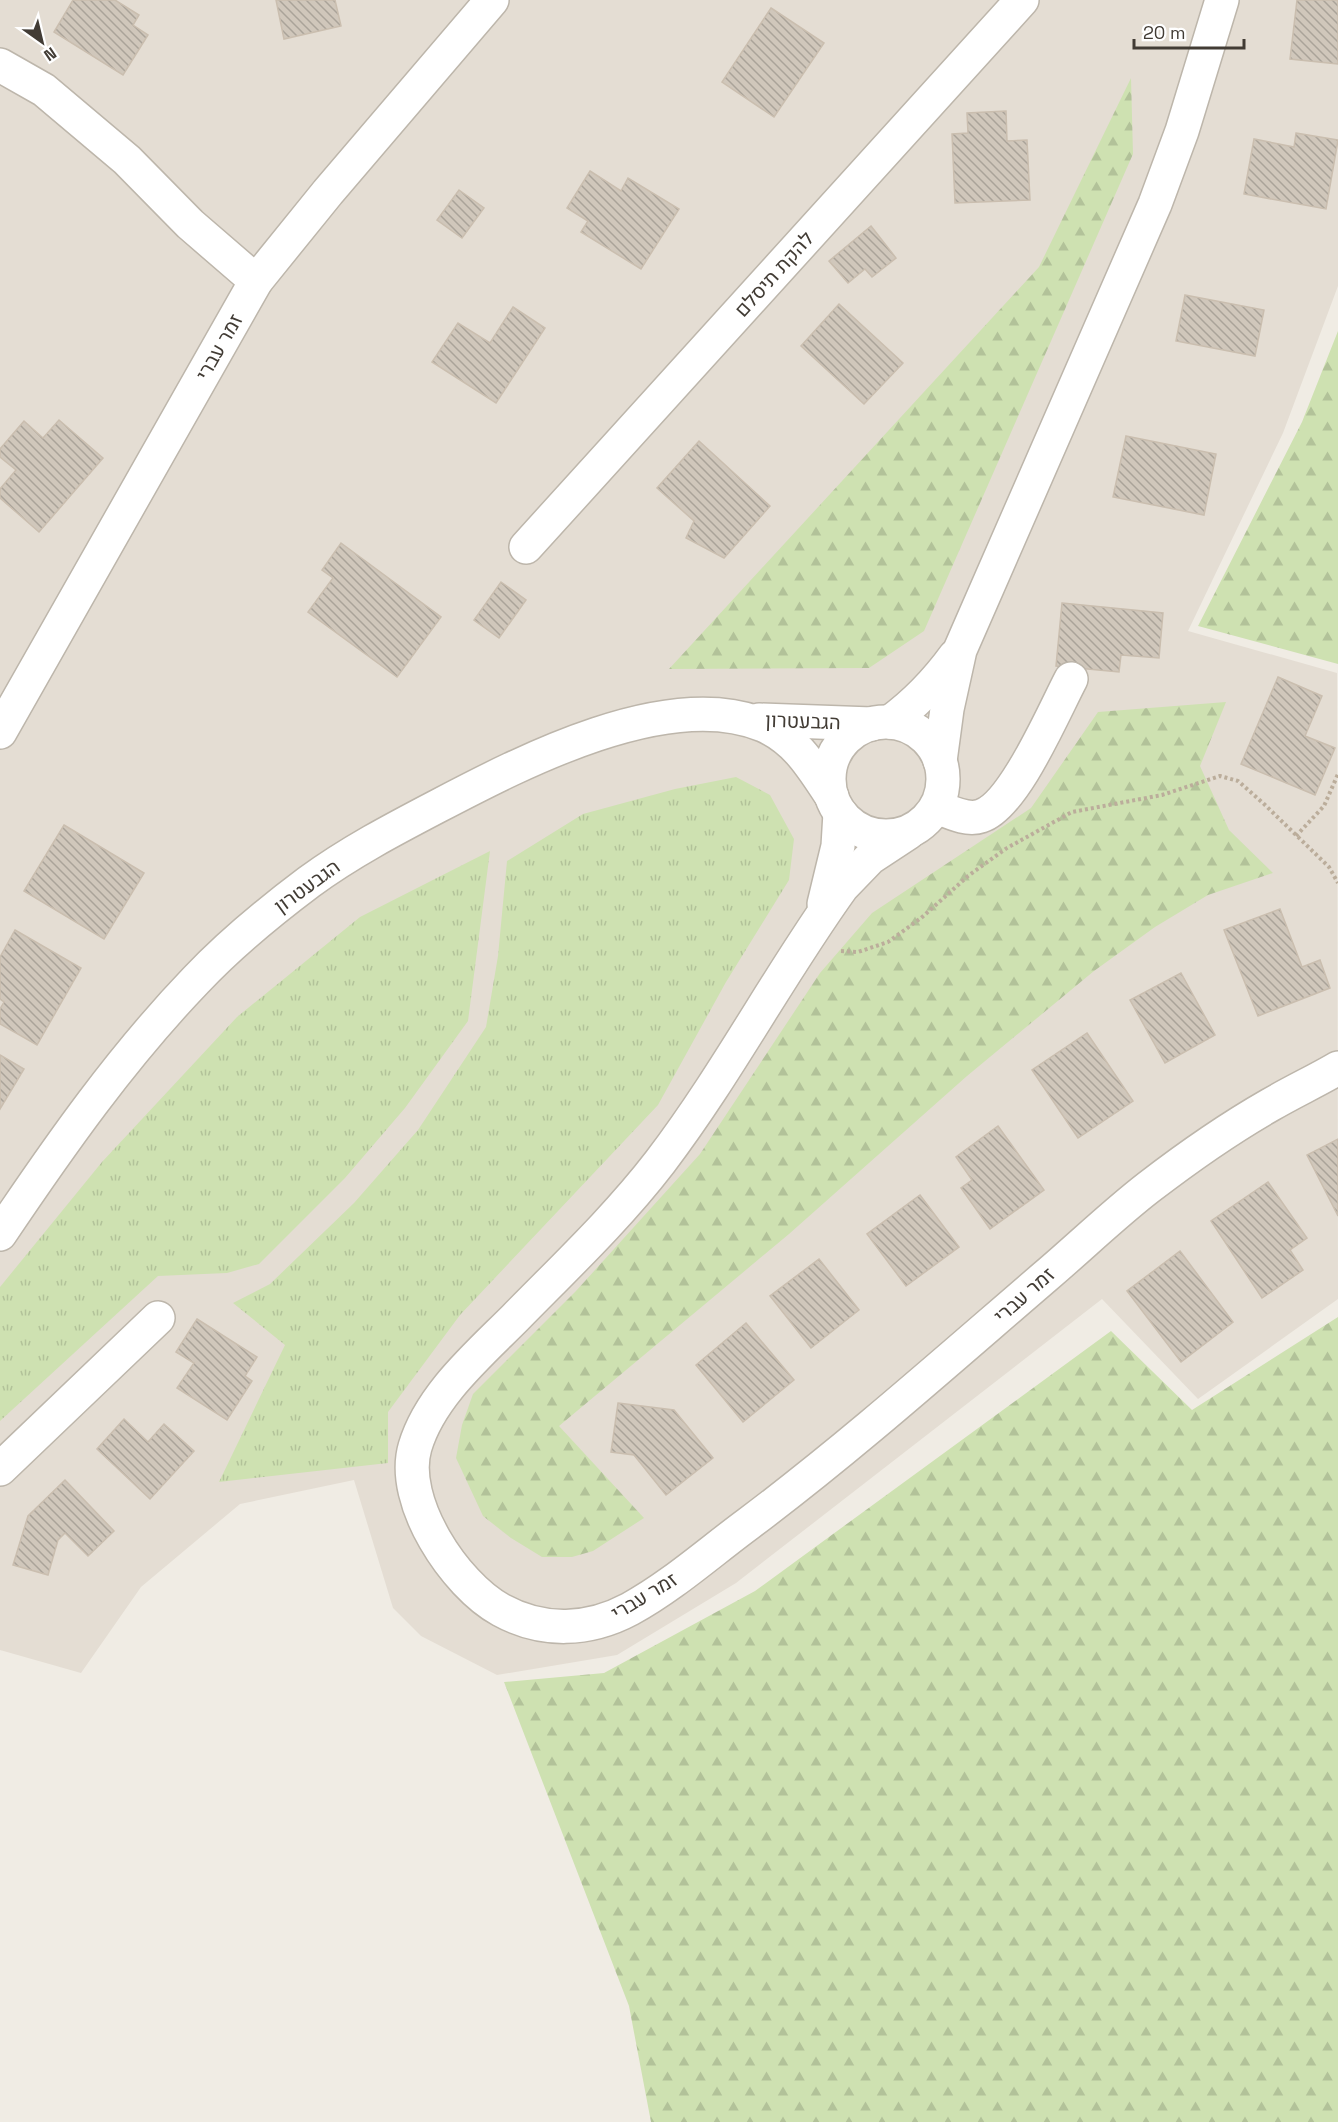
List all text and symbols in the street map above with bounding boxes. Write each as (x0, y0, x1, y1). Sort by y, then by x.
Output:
north arrow (12, 12, 72, 72)
scale bar (1134, 12, 1244, 50)
text: 20 m (1143, 21, 1186, 44)
text: N (40, 42, 60, 66)
street label: להקת תיסלם (729, 226, 819, 322)
street label: זמר עברי (190, 309, 248, 385)
street label: הגבעטרון (765, 707, 841, 735)
street label: הגבעטרון (269, 853, 345, 919)
street label: זמר עברי (988, 1261, 1060, 1329)
street label: זמר עברי (606, 1566, 682, 1626)

